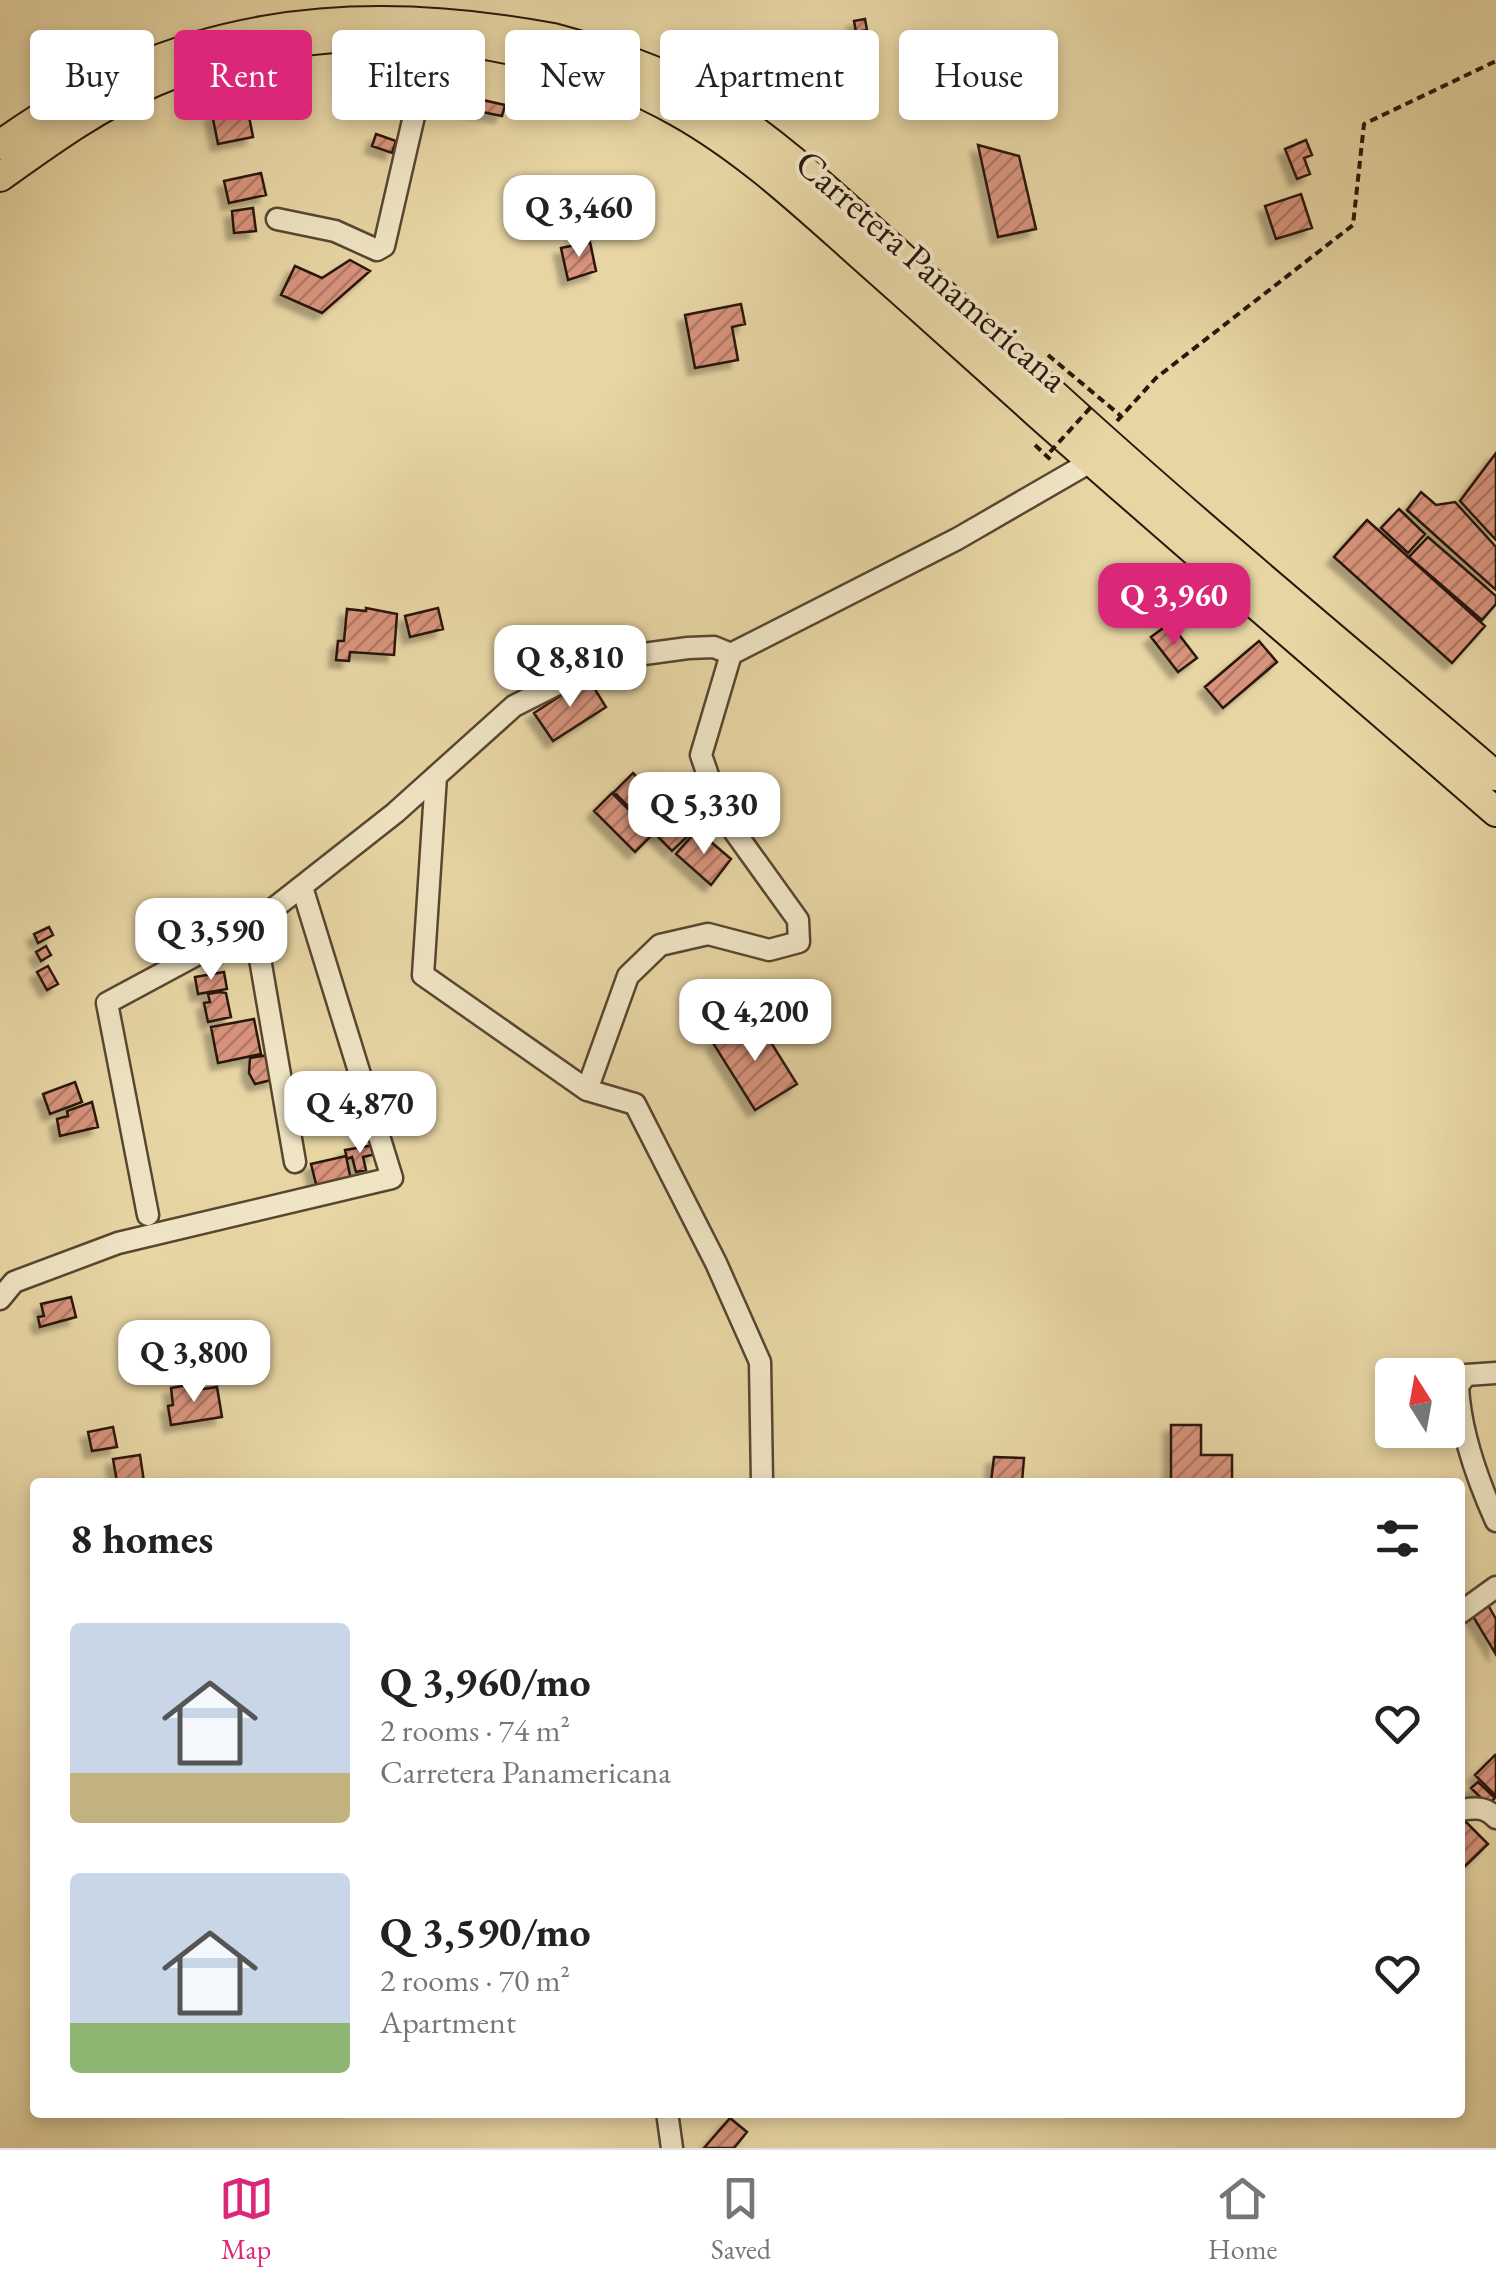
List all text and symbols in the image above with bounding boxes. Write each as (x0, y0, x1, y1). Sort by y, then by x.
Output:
chip: Buy (30, 30, 154, 120)
chip: Rent (174, 30, 312, 120)
chip: Filters (332, 30, 485, 120)
chip: New (505, 30, 640, 120)
chip: Apartment (660, 30, 879, 120)
chip: House (899, 30, 1058, 120)
street label: Carretera Panamericana (785, 138, 1079, 402)
pin: Q 3,460 (487, 175, 671, 260)
text: Q 3,460 (525, 186, 633, 228)
pin: Q 3,960 (1082, 563, 1266, 648)
text: Q 3,960 (1120, 574, 1228, 616)
pin: Q 8,810 (478, 625, 662, 710)
text: Q 8,810 (516, 636, 624, 678)
pin: Q 5,330 (612, 772, 796, 857)
text: Q 5,330 (650, 783, 758, 825)
pin: Q 3,590 (119, 898, 303, 983)
text: Q 3,590 (157, 909, 265, 951)
pin: Q 4,200 (663, 979, 847, 1064)
text: Q 4,200 (701, 990, 809, 1032)
pin: Q 4,870 (268, 1071, 452, 1156)
text: Q 4,870 (306, 1082, 414, 1124)
pin: Q 3,800 (102, 1320, 286, 1405)
text: Q 3,800 (140, 1331, 248, 1373)
north arrow (1375, 1358, 1465, 1448)
map controls (1375, 1358, 1465, 1448)
text: 8 homes (70, 1511, 213, 1566)
icon: filters (1370, 1511, 1425, 1566)
text: Q 3,960/mo (380, 1654, 591, 1709)
icon: home (150, 1663, 270, 1783)
icon: heart (1370, 1696, 1425, 1751)
text: 2 rooms · 74 m² (380, 1709, 570, 1751)
text: Carretera Panamericana (380, 1751, 671, 1793)
text: Q 3,590/mo (380, 1904, 591, 1959)
icon: home (150, 1913, 270, 2033)
icon: heart (1370, 1946, 1425, 2001)
text: 2 rooms · 70 m² (380, 1959, 570, 2001)
text: Apartment (380, 2001, 516, 2043)
tab: Map (219, 2171, 274, 2267)
tab: Saved (711, 2171, 771, 2267)
tab: Home (1208, 2171, 1277, 2267)

